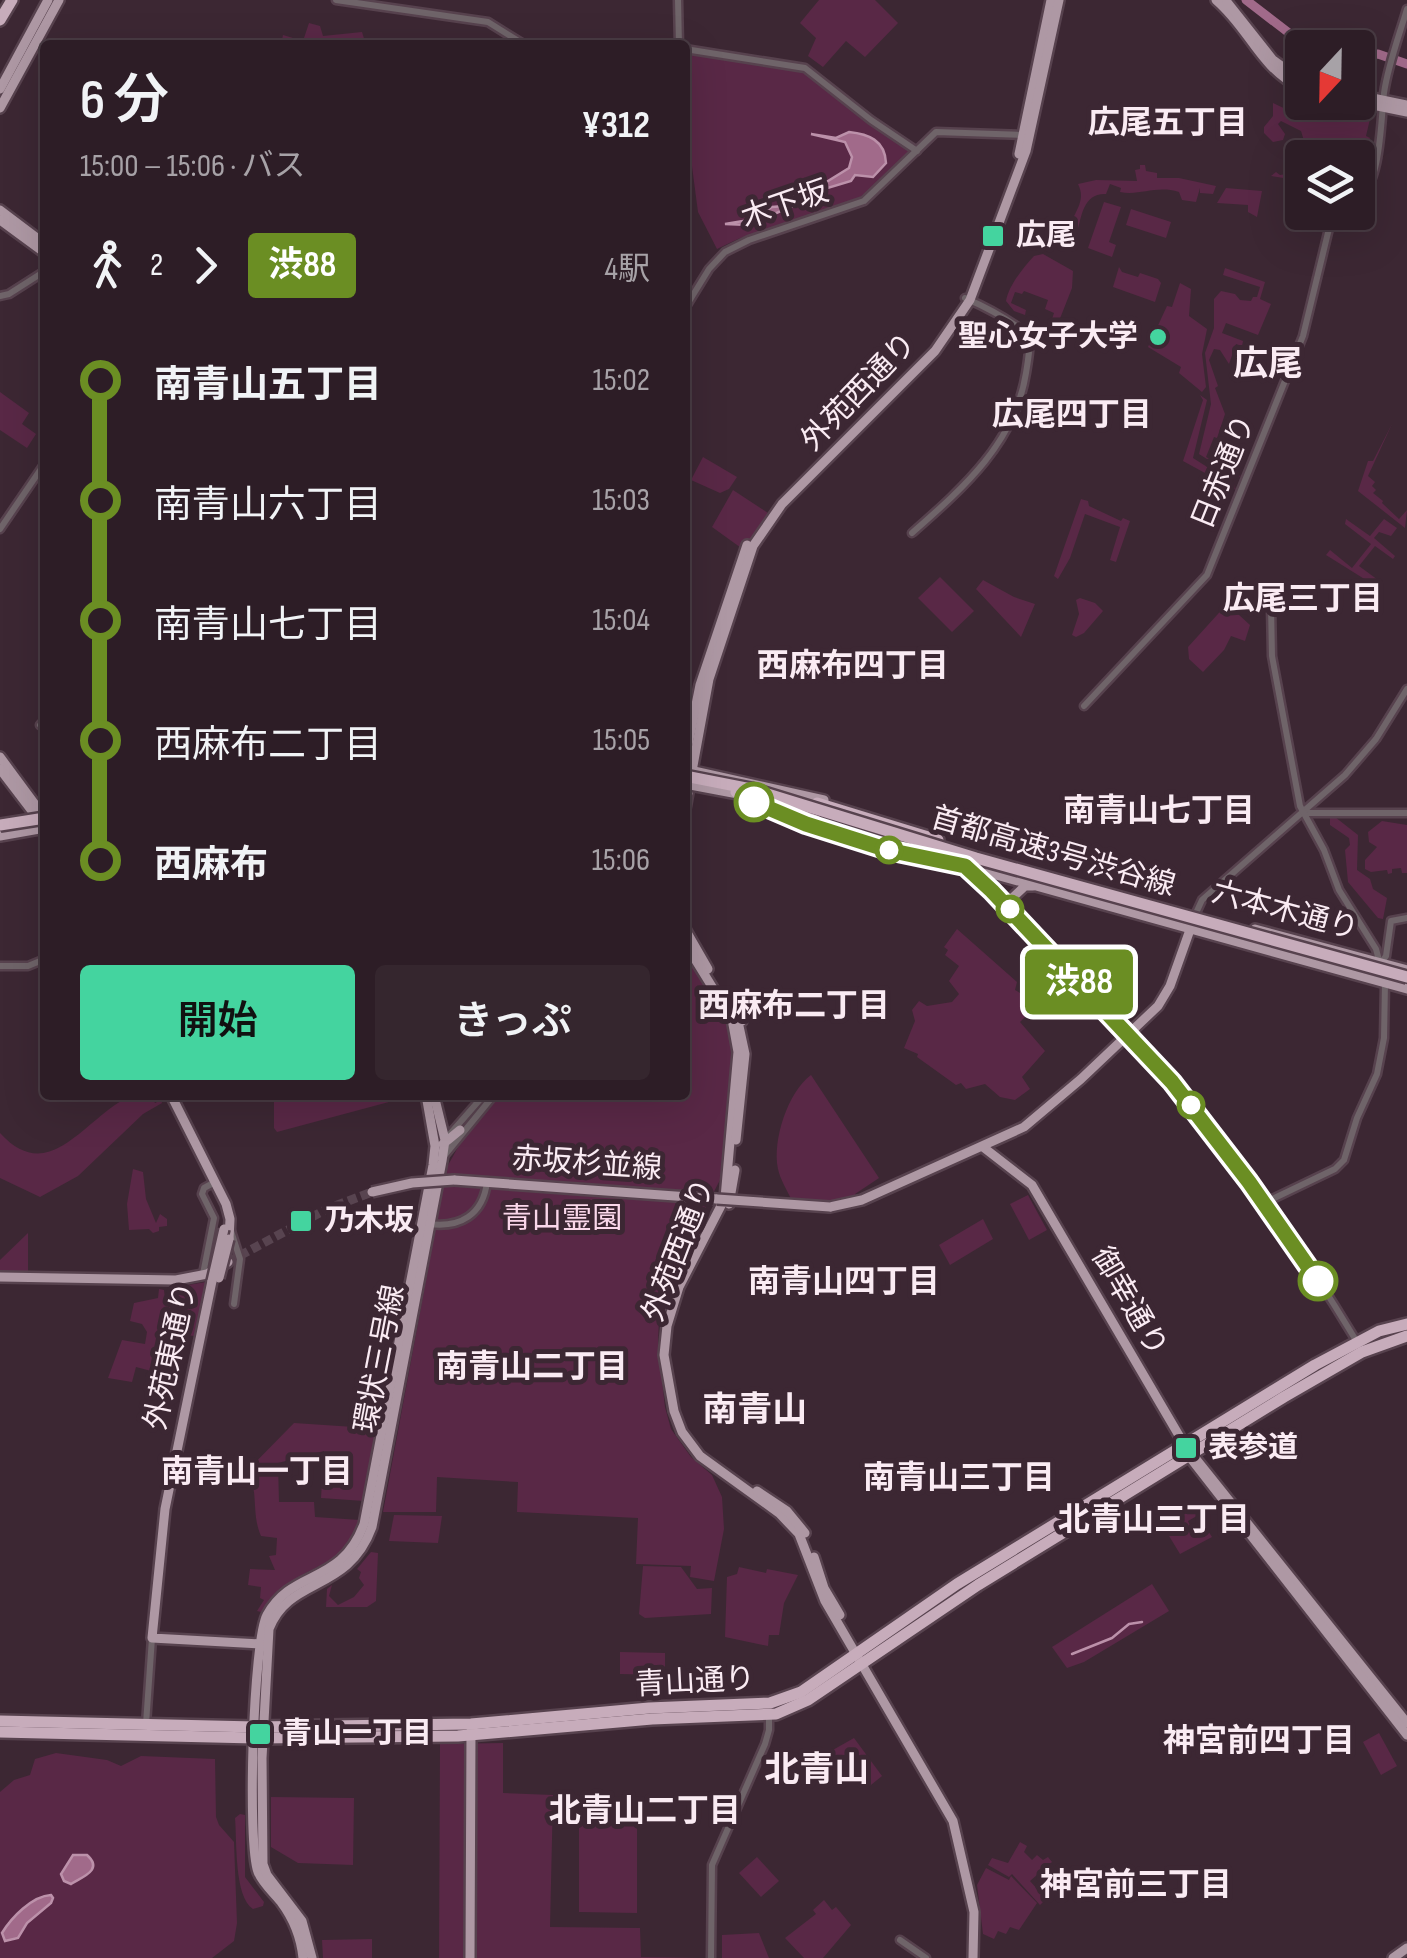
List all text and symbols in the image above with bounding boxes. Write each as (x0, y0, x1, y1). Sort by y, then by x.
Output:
north arrow (1285, 30, 1375, 120)
map controls (1285, 30, 1375, 230)
text: 6 分 (80, 68, 169, 135)
text: ¥312 (582, 103, 650, 148)
district label: 広尾五丁目 (1088, 104, 1248, 143)
button: layers (1285, 140, 1375, 230)
text: 15:00 – 15:06 · バス (80, 147, 305, 186)
street label: 木下坂 (737, 173, 833, 237)
place label: 広尾 (1016, 218, 1076, 254)
marker: 広尾 (980, 223, 1006, 249)
icon: walk (80, 238, 135, 293)
icon: forward (178, 238, 233, 293)
text: 渋88 (268, 244, 336, 287)
text: 2 (150, 246, 163, 285)
text: 4駅 (605, 250, 650, 289)
place label: 聖心女子大学 (958, 319, 1138, 355)
street label: 外苑西通り (794, 326, 924, 458)
marker: 聖心女子大学 (1147, 326, 1169, 348)
district label: 広尾 (1233, 343, 1303, 386)
text: 15:02 (592, 361, 650, 400)
text: 南青山五丁目 (154, 363, 382, 408)
district label: 広尾四丁目 (992, 396, 1152, 435)
street label: 日赤通り (1185, 410, 1263, 534)
text: 15:03 (592, 481, 650, 520)
text: 南青山六丁目 (154, 483, 382, 528)
district label: 広尾三丁目 (1223, 580, 1383, 619)
text: 15:04 (592, 601, 650, 640)
text: 南青山七丁目 (154, 603, 382, 648)
district label: 西麻布四丁目 (757, 647, 949, 686)
text: 15:05 (593, 721, 650, 760)
text: 西麻布二丁目 (154, 723, 382, 768)
unlabelled marker (735, 783, 773, 821)
district label: 南青山七丁目 (1063, 792, 1255, 831)
street label: 首都高速3号渋谷線 (927, 800, 1179, 904)
unlabelled marker (876, 837, 902, 863)
text: 15:06 (592, 841, 650, 880)
text: 西麻布 (154, 843, 268, 888)
street label: 六本木通り (1208, 874, 1362, 948)
unlabelled marker (997, 896, 1023, 922)
line badge: 渋88 (1022, 950, 1136, 1014)
text: 渋88 (1045, 961, 1113, 1004)
button: 開始 (80, 965, 355, 1080)
button: きっぷ (375, 965, 650, 1080)
district label: 西麻布二丁目 (698, 987, 890, 1026)
unlabelled marker (1178, 1092, 1204, 1118)
street label: 赤坂杉並線 (511, 1141, 663, 1187)
street label: 外苑西通り (635, 1174, 723, 1326)
park label: 青山霊園 (502, 1201, 622, 1237)
place label: 乃木坂 (324, 1203, 414, 1239)
marker: 乃木坂 (288, 1208, 314, 1234)
street label: 御幸通り (1083, 1241, 1175, 1363)
unlabelled marker (1299, 1262, 1337, 1300)
district label: 南青山四丁目 (748, 1263, 940, 1302)
street label: 外苑東通り (138, 1279, 204, 1433)
street label: 環状三号線 (348, 1282, 412, 1436)
district label: 南青山二丁目 (436, 1348, 628, 1387)
district label: 南青山 (702, 1389, 808, 1432)
place label: 表参道 (1208, 1430, 1298, 1466)
marker: 表参道 (1173, 1435, 1199, 1461)
district label: 南青山一丁目 (161, 1453, 353, 1492)
district label: 南青山三丁目 (863, 1459, 1055, 1498)
district label: 北青山三丁目 (1058, 1501, 1250, 1540)
street label: 青山通り (634, 1661, 756, 1703)
place label: 青山一丁目 (282, 1716, 432, 1752)
marker: 青山一丁目 (247, 1721, 273, 1747)
district label: 神宮前四丁目 (1163, 1722, 1355, 1761)
district label: 北青山 (764, 1749, 870, 1792)
district label: 北青山二丁目 (549, 1792, 741, 1831)
district label: 神宮前三丁目 (1040, 1866, 1232, 1905)

